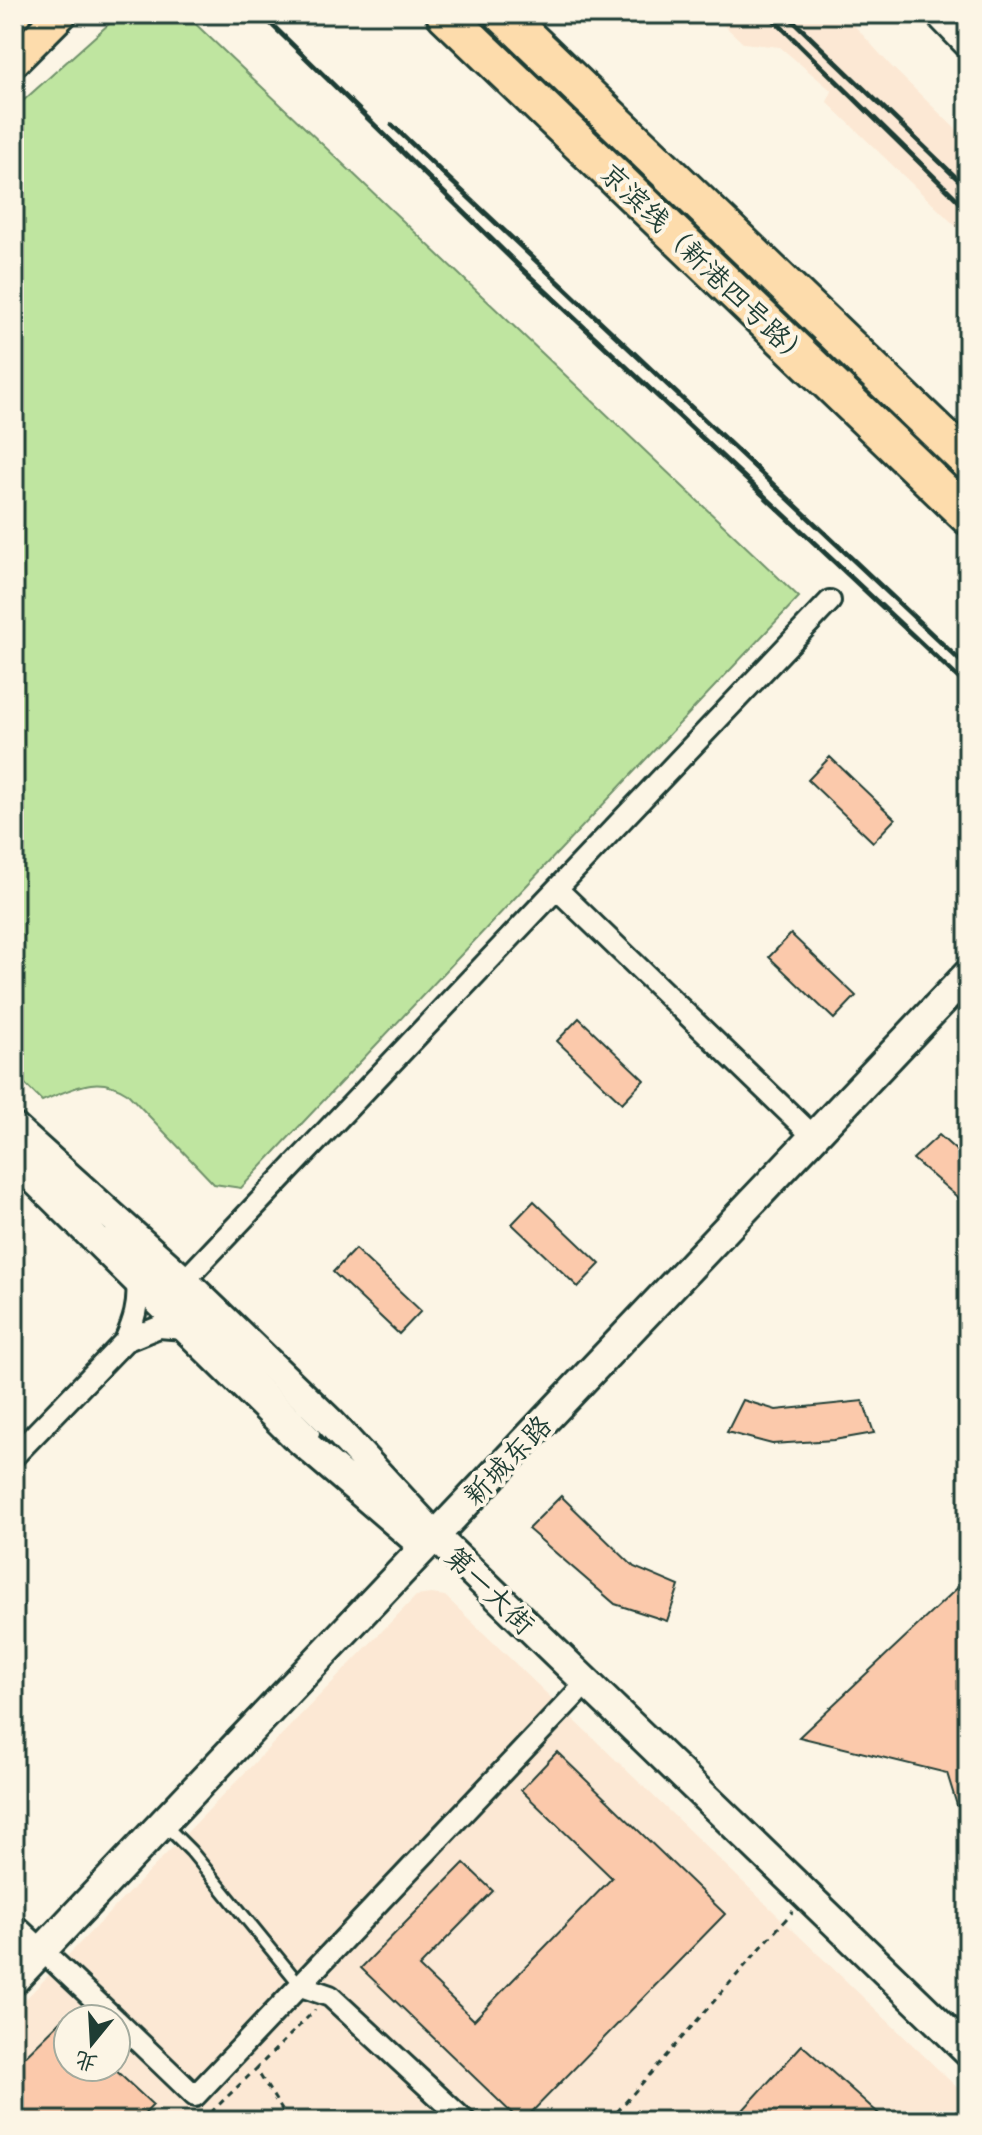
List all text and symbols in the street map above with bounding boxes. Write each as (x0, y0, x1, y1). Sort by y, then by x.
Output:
street label: 京滨线（新港四号路） (591, 156, 818, 377)
street label: 新城东路 (457, 1409, 561, 1515)
street label: 第一大街 (435, 1540, 541, 1644)
north arrow (52, 2003, 132, 2083)
text: 北 (72, 2043, 101, 2077)

